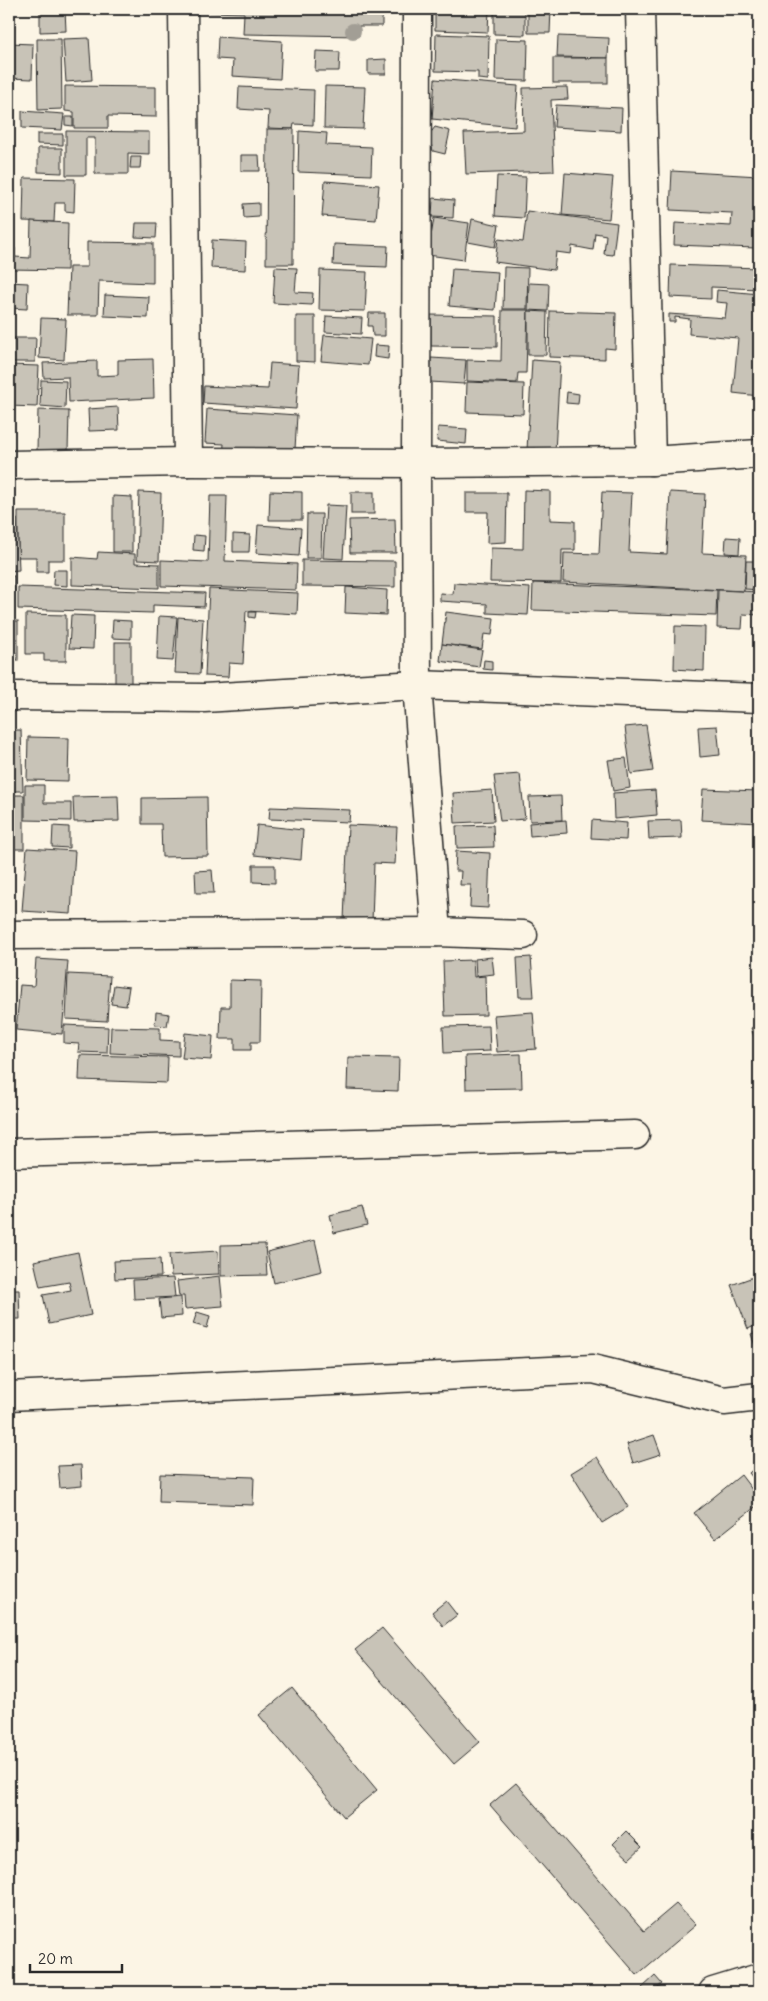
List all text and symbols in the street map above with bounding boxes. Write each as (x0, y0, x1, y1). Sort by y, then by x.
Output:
scale bar (30, 1941, 122, 1973)
text: 20 m (38, 1949, 73, 1968)

